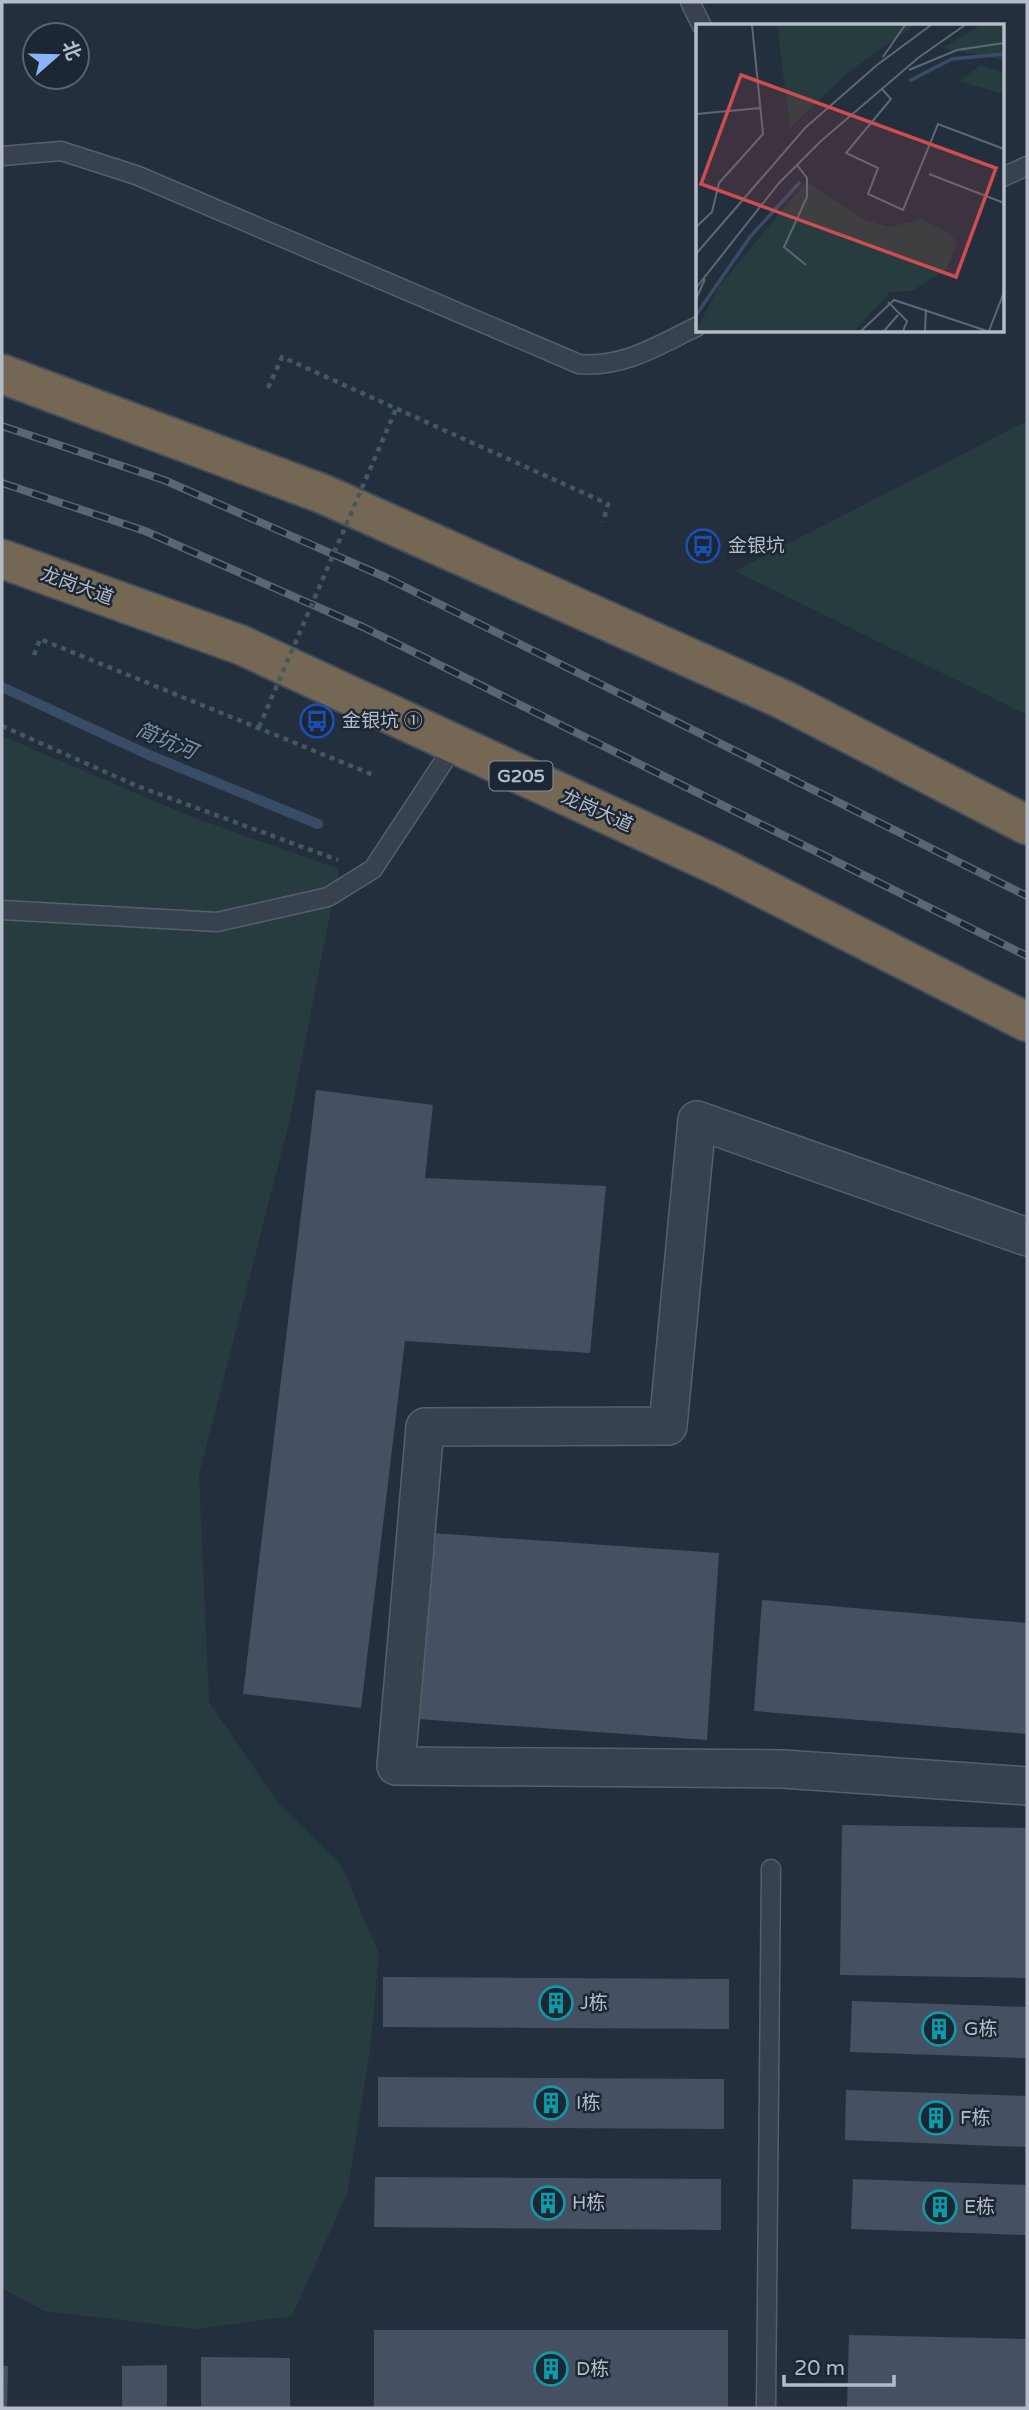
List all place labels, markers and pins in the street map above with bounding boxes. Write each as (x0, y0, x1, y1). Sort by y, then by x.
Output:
bus stop icon: 金银坑 (684, 527, 722, 565)
place label: 金银坑 (728, 535, 785, 557)
bus stop icon: 金银坑 ① (298, 702, 336, 740)
place label: 金银坑 ① (342, 710, 423, 732)
building icon: J栋 (537, 1984, 575, 2022)
place label: J栋 (580, 1992, 608, 2014)
building icon: G栋 (920, 2010, 958, 2048)
place label: G栋 (964, 2018, 997, 2040)
building icon: I栋 (532, 2084, 570, 2122)
place label: I栋 (576, 2092, 600, 2114)
building icon: F栋 (917, 2099, 955, 2137)
place label: F栋 (960, 2107, 991, 2129)
building icon: H栋 (529, 2184, 567, 2222)
building icon: E栋 (921, 2188, 959, 2226)
place label: H栋 (572, 2192, 605, 2214)
place label: E栋 (964, 2196, 995, 2218)
building icon: D栋 (532, 2350, 570, 2388)
place label: D栋 (576, 2358, 609, 2380)

